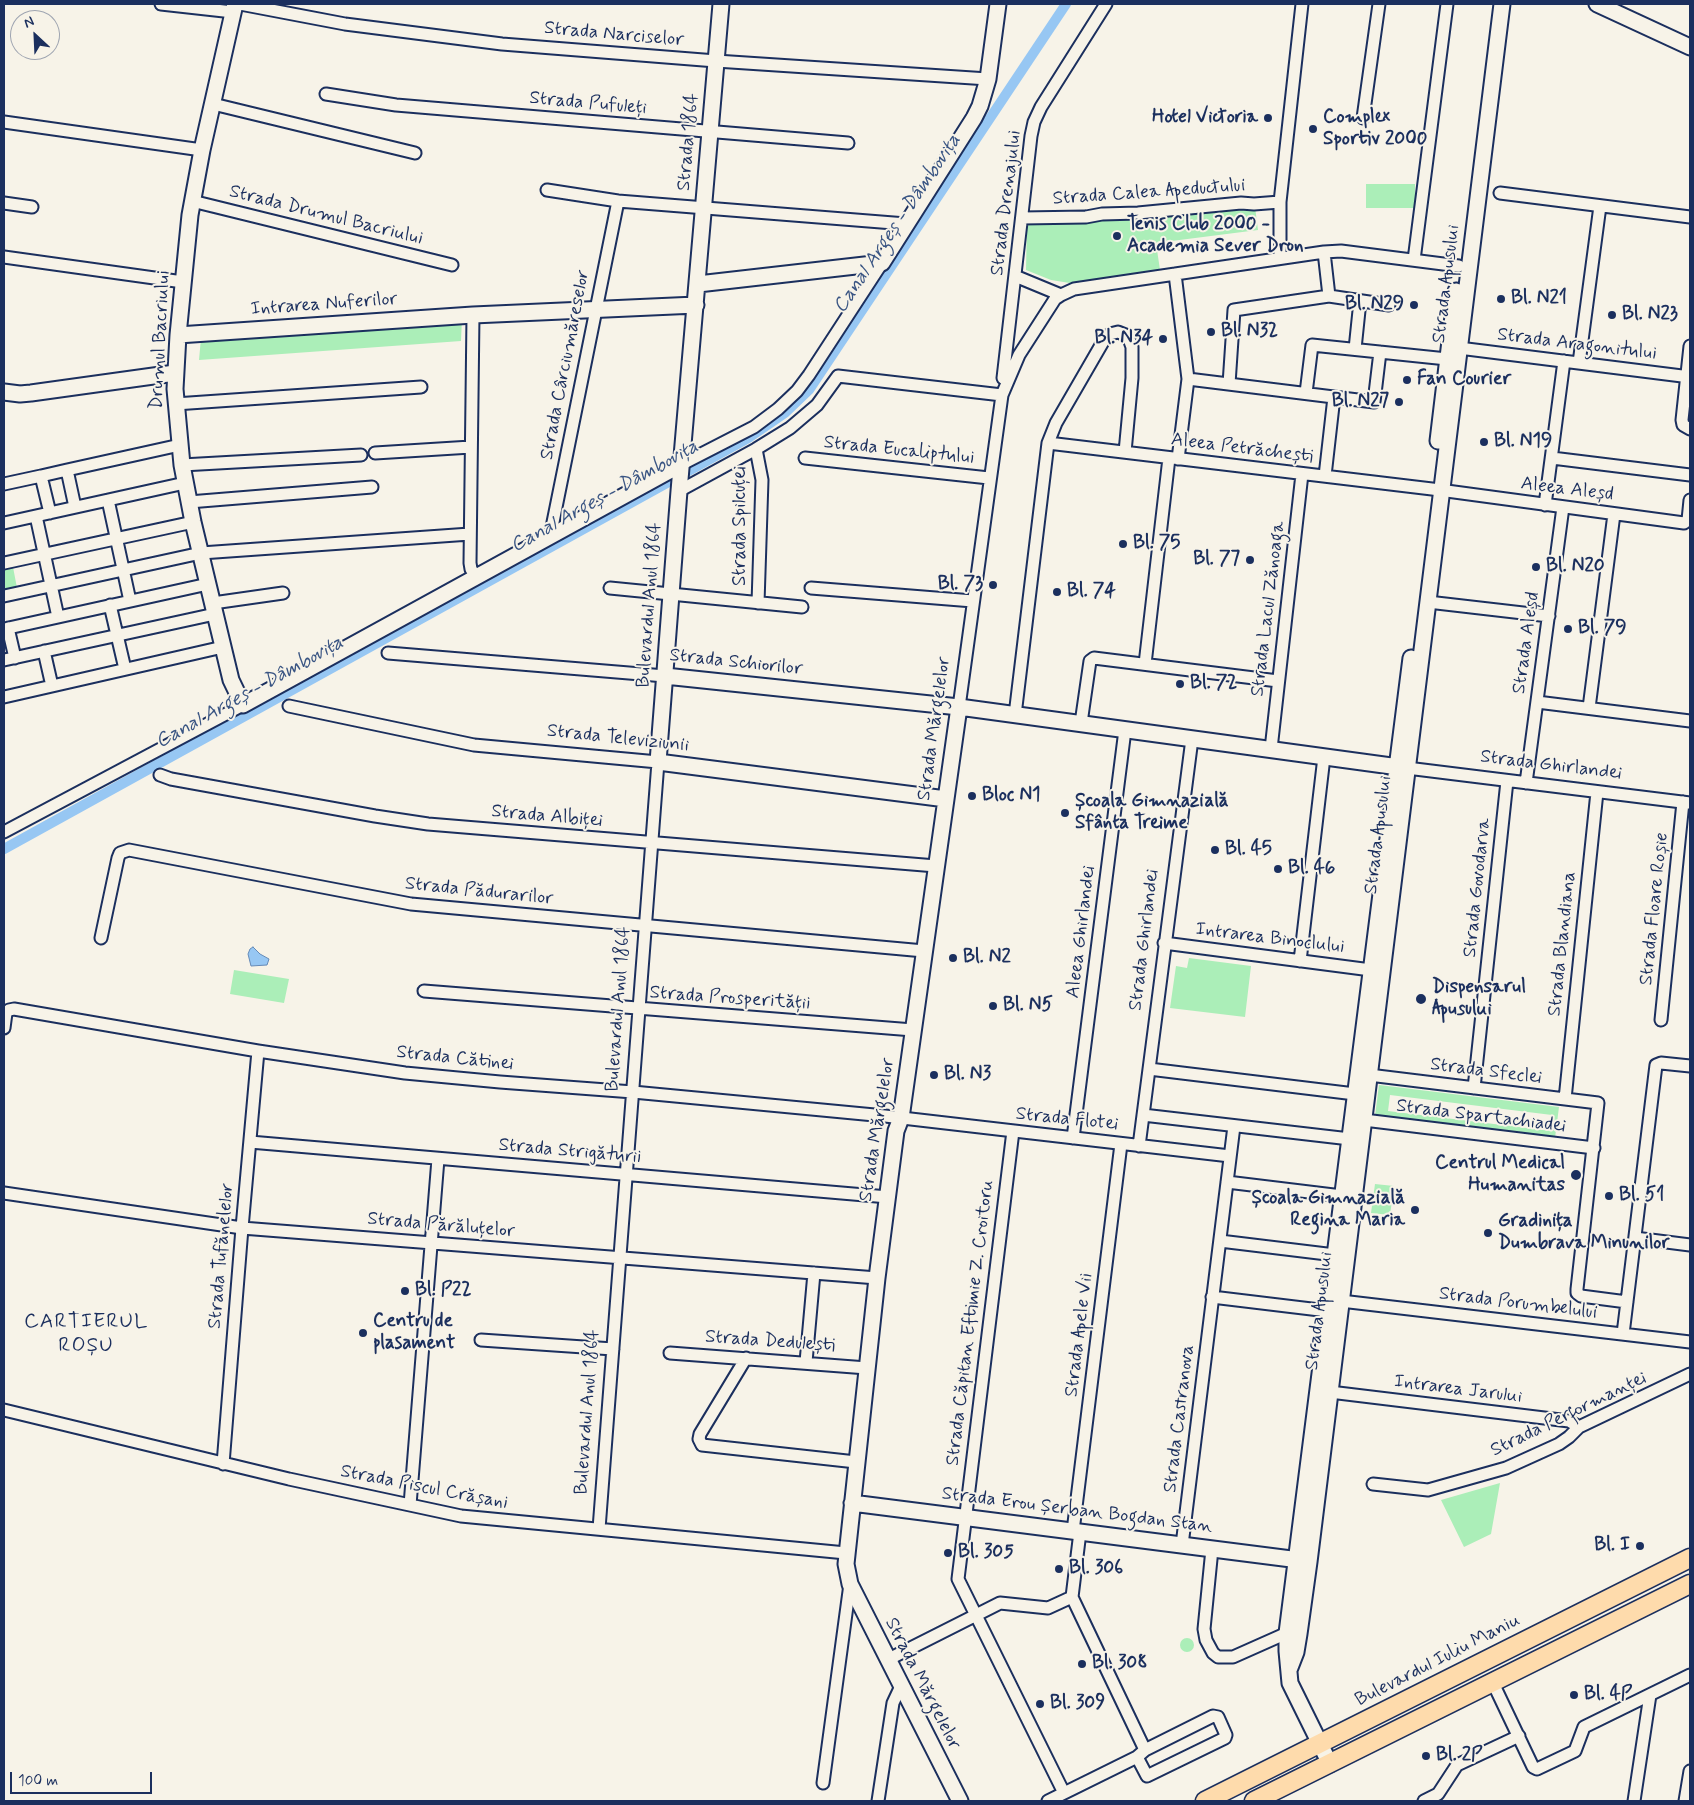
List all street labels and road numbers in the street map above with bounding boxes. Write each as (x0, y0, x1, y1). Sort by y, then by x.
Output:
street label: Strada Narciselor (543, 18, 685, 52)
street label: Strada Pufuleți (528, 88, 648, 120)
street label: Strada 1864 (673, 92, 705, 192)
street label: Strada Drenajului (987, 129, 1027, 277)
street label: Strada Calea Apeductului (1052, 175, 1246, 211)
street label: Strada Drumul Bacriului (227, 181, 425, 251)
street label: Strada Apusului (1428, 223, 1466, 345)
street label: Strada Cârciumăreselor (536, 268, 596, 462)
street label: Drumul Bacriului (146, 270, 176, 410)
street label: Intrarea Nuferilor (250, 288, 398, 322)
street label: Strada Aragonitului (1496, 324, 1658, 366)
street label: Aleea Petrăchești (1170, 429, 1314, 469)
street label: Strada Eucaliptului (822, 432, 976, 470)
street label: Strada Spilcuței (730, 466, 752, 586)
street label: Aleea Aleșd (1519, 473, 1615, 507)
street label: Strada Lacul Zănoaga (1247, 520, 1291, 698)
street label: Bulevardul Anul 1864 (633, 522, 667, 688)
street label: Strada Aleșd (1509, 591, 1545, 695)
street label: Strada Schiorilor (668, 645, 804, 681)
street label: Strada Mărgelelor (914, 656, 956, 802)
street label: Strada Televiziunii (546, 720, 690, 758)
street label: Strada Ghirlandei (1479, 746, 1623, 786)
street label: Strada Apusului (1360, 774, 1398, 896)
street label: Strada Albiței (490, 801, 604, 833)
street label: Strada Govodarva (1459, 817, 1497, 959)
street label: Strada Floare Roșie (1636, 831, 1674, 987)
street label: Aleea Ghirlandei (1063, 864, 1101, 1000)
street label: Strada Ghirlandei (1125, 868, 1165, 1012)
street label: Strada Blandiana (1544, 870, 1582, 1018)
street label: Strada Pădurarilor (404, 873, 554, 911)
street label: Intrarea Binoclului (1194, 919, 1346, 959)
street label: Bulevardul Anul 1864 (602, 926, 636, 1092)
street label: Strada Prosperității (649, 982, 811, 1016)
street label: Strada Cătinei (395, 1042, 515, 1076)
street label: Strada Sfeclei (1429, 1054, 1543, 1090)
street label: Strada Mărgelelor (855, 1057, 901, 1203)
street label: Strada Spartachiadei (1395, 1095, 1567, 1139)
street label: Strada Flotei (1015, 1103, 1119, 1137)
street label: Strada Strigăturii (498, 1134, 642, 1170)
street label: Strada Căpitan Eftimie Z. Croitoru (942, 1179, 1000, 1467)
street label: Strada Tufănelelor (204, 1182, 240, 1330)
street label: Strada Părăluțelor (366, 1208, 516, 1244)
street label: Strada Apusului (1301, 1250, 1339, 1372)
street label: Strada Apele Vii (1061, 1272, 1099, 1398)
street label: Strada Porumbelului (1437, 1283, 1599, 1325)
street label: Strada Dedulești (704, 1326, 836, 1358)
street label: Bulevardul Anul 1864 (571, 1329, 605, 1495)
street label: Strada Castranova (1160, 1344, 1200, 1494)
street label: Strada Performanței (1487, 1367, 1651, 1463)
street label: Intrarea Jarului (1393, 1371, 1523, 1409)
street label: Strada Piscul Crășani (338, 1461, 510, 1515)
street label: Strada Erou Șerban Bogdan Stan (940, 1483, 1214, 1539)
street label: Bulevardul Iuliu Maniu (1352, 1610, 1524, 1712)
street label: Strada Mărgelelor (879, 1614, 965, 1754)

